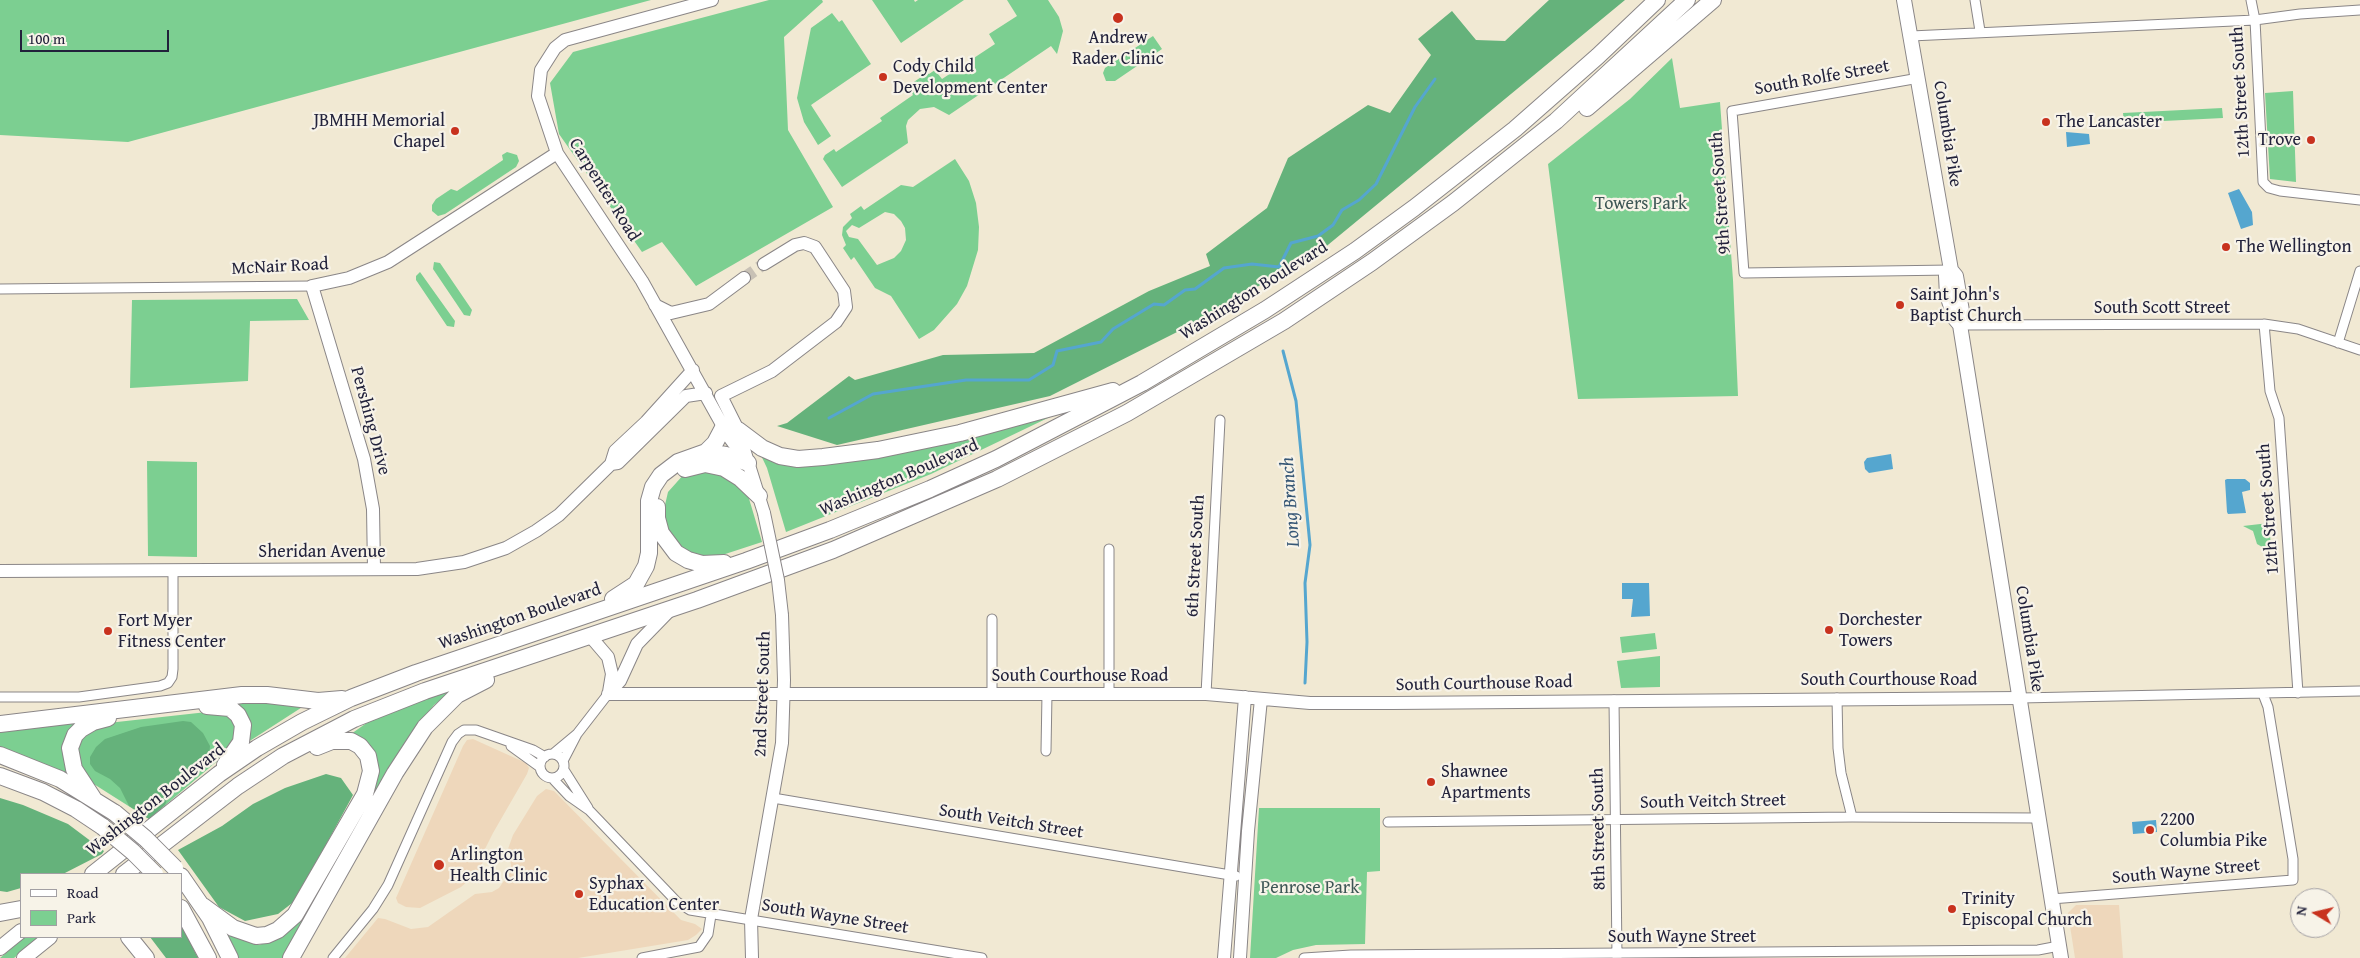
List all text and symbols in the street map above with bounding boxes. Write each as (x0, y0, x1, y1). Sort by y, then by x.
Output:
marker: Andrew Rader Clinic (1111, 11, 1125, 25)
scale bar (22, 20, 171, 52)
street label: 12th Street South (2227, 26, 2255, 158)
place label: Andrew Rader Clinic (1072, 27, 1164, 70)
text: 100 m (28, 28, 65, 49)
place label: Cody Child Development Center (893, 56, 1047, 98)
street label: South Rolfe Street (1753, 56, 1891, 100)
marker: Cody Child Development Center (877, 71, 889, 83)
street label: Columbia Pike (1928, 79, 1966, 189)
place label: JBMHH Memorial Chapel (313, 110, 445, 152)
place label: The Lancaster (2056, 111, 2162, 133)
marker: The Lancaster (2040, 116, 2052, 128)
marker: JBMHH Memorial Chapel (449, 125, 461, 137)
place label: Trove (2258, 129, 2301, 151)
street label: 9th Street South (1706, 131, 1736, 255)
street label: Carpenter Road (564, 134, 644, 246)
marker: Trove (2305, 134, 2317, 146)
park label: Towers Park (1595, 193, 1687, 215)
place label: The Wellington (2236, 236, 2352, 258)
street label: Washington Boulevard (1176, 237, 1332, 345)
marker: The Wellington (2220, 241, 2232, 253)
street label: McNair Road (231, 254, 329, 280)
place label: Saint John's Baptist Church (1910, 284, 2022, 326)
street label: South Scott Street (2094, 297, 2230, 319)
marker: Saint John's Baptist Church (1894, 299, 1906, 311)
street label: Pershing Drive (345, 364, 395, 478)
street label: Washington Boulevard (816, 435, 982, 521)
street label: 12th Street South (2254, 443, 2284, 575)
water label: Long Branch (1276, 456, 1306, 548)
street label: 6th Street South (1182, 494, 1210, 618)
street label: Sheridan Avenue (258, 541, 386, 563)
street label: Washington Boulevard (436, 579, 604, 655)
street label: Columbia Pike (2010, 584, 2048, 694)
place label: Dorchester Towers (1839, 609, 1922, 652)
place label: Fort Myer Fitness Center (118, 610, 226, 652)
marker: Dorchester Towers (1823, 624, 1835, 636)
marker: Fort Myer Fitness Center (102, 625, 114, 637)
street label: 2nd Street South (750, 631, 776, 757)
street label: South Courthouse Road (992, 665, 1168, 687)
street label: South Courthouse Road (1801, 669, 1977, 691)
street label: South Courthouse Road (1395, 672, 1573, 696)
street label: Washington Boulevard (82, 739, 230, 861)
place label: Shawnee Apartments (1441, 761, 1531, 804)
street label: 8th Street South (1587, 767, 1611, 891)
marker: Shawnee Apartments (1425, 776, 1437, 788)
street label: South Veitch Street (1640, 790, 1786, 814)
street label: South Veitch Street (937, 800, 1085, 844)
place label: 2200 Columbia Pike (2160, 809, 2267, 852)
marker: 2200 Columbia Pike (2144, 824, 2156, 836)
place label: Arlington Health Clinic (450, 844, 547, 886)
street label: South Wayne Street (2111, 855, 2261, 889)
marker: Arlington Health Clinic (432, 858, 446, 872)
legend (20, 873, 182, 938)
place label: Syphax Education Center (589, 873, 719, 916)
park label: Penrose Park (1261, 877, 1359, 899)
text: Road (67, 882, 98, 903)
marker: Syphax Education Center (573, 888, 585, 900)
place label: Trinity Episcopal Church (1962, 888, 2092, 931)
north arrow (2290, 888, 2340, 938)
street label: South Wayne Street (760, 895, 910, 939)
marker: Trinity Episcopal Church (1946, 903, 1958, 915)
text: N (2291, 905, 2312, 917)
text: Park (67, 907, 96, 928)
street label: South Wayne Street (1608, 926, 1756, 948)

